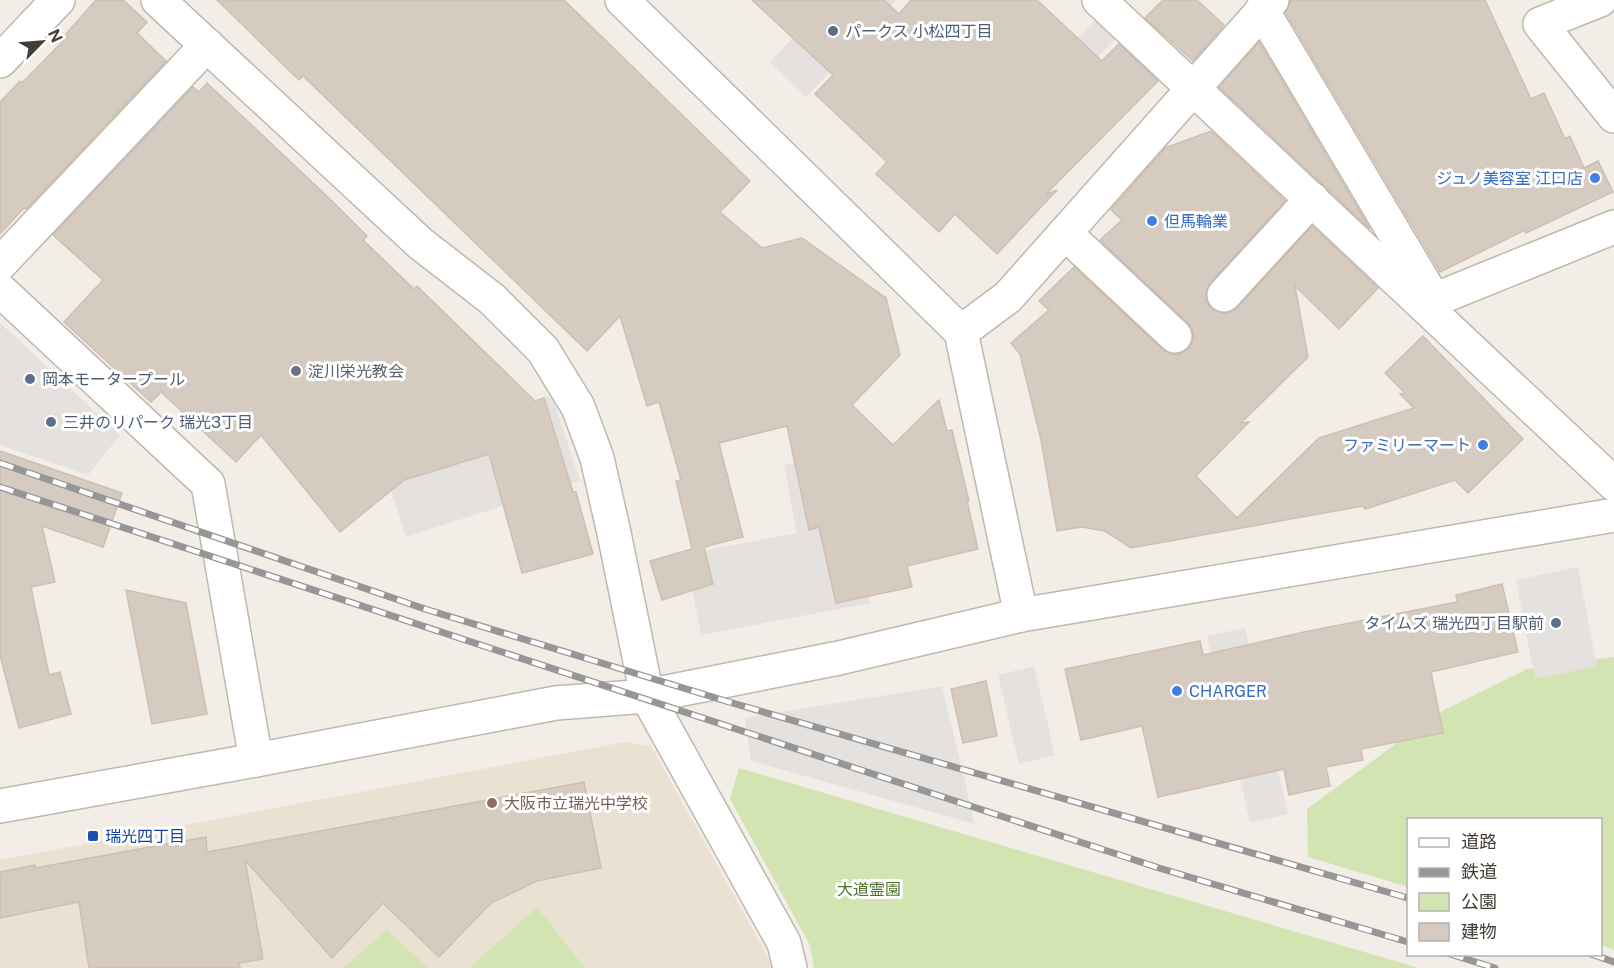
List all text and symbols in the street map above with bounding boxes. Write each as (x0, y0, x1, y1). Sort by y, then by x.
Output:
north arrow (12, 12, 72, 72)
place label: パークス 小松四丁目 (845, 22, 992, 41)
marker: パークス 小松四丁目 (826, 24, 840, 38)
text: N (44, 26, 66, 46)
place label: ジュノ美容室 江口店 (1436, 169, 1583, 188)
marker: ジュノ美容室 江口店 (1588, 171, 1602, 185)
place label: 但馬輪業 (1164, 212, 1228, 231)
marker: 但馬輪業 (1145, 214, 1159, 228)
place label: 淀川栄光教会 (308, 362, 404, 381)
marker: 淀川栄光教会 (289, 364, 303, 378)
place label: 岡本モータープール (42, 370, 185, 389)
marker: 岡本モータープール (23, 372, 37, 386)
place label: 三井のリパーク 瑞光3丁目 (63, 413, 253, 432)
marker: 三井のリパーク 瑞光3丁目 (44, 415, 58, 429)
place label: ファミリーマート (1343, 436, 1471, 455)
marker: ファミリーマート (1476, 438, 1490, 452)
place label: タイムズ 瑞光四丁目駅前 (1364, 614, 1544, 633)
marker: タイムズ 瑞光四丁目駅前 (1549, 616, 1563, 630)
place label: CHARGER (1189, 682, 1267, 701)
marker: CHARGER (1170, 684, 1184, 698)
place label: 大阪市立瑞光中学校 (504, 794, 648, 813)
marker: 大阪市立瑞光中学校 (485, 796, 499, 810)
legend (1407, 818, 1602, 956)
place label: 瑞光四丁目 (105, 827, 185, 846)
marker: 瑞光四丁目 (86, 829, 100, 843)
text: 道路 (1461, 831, 1497, 852)
text: 鉄道 (1461, 861, 1497, 882)
park label: 大道霊園 (837, 880, 901, 899)
text: 公園 (1461, 891, 1497, 912)
text: 建物 (1461, 921, 1497, 942)

